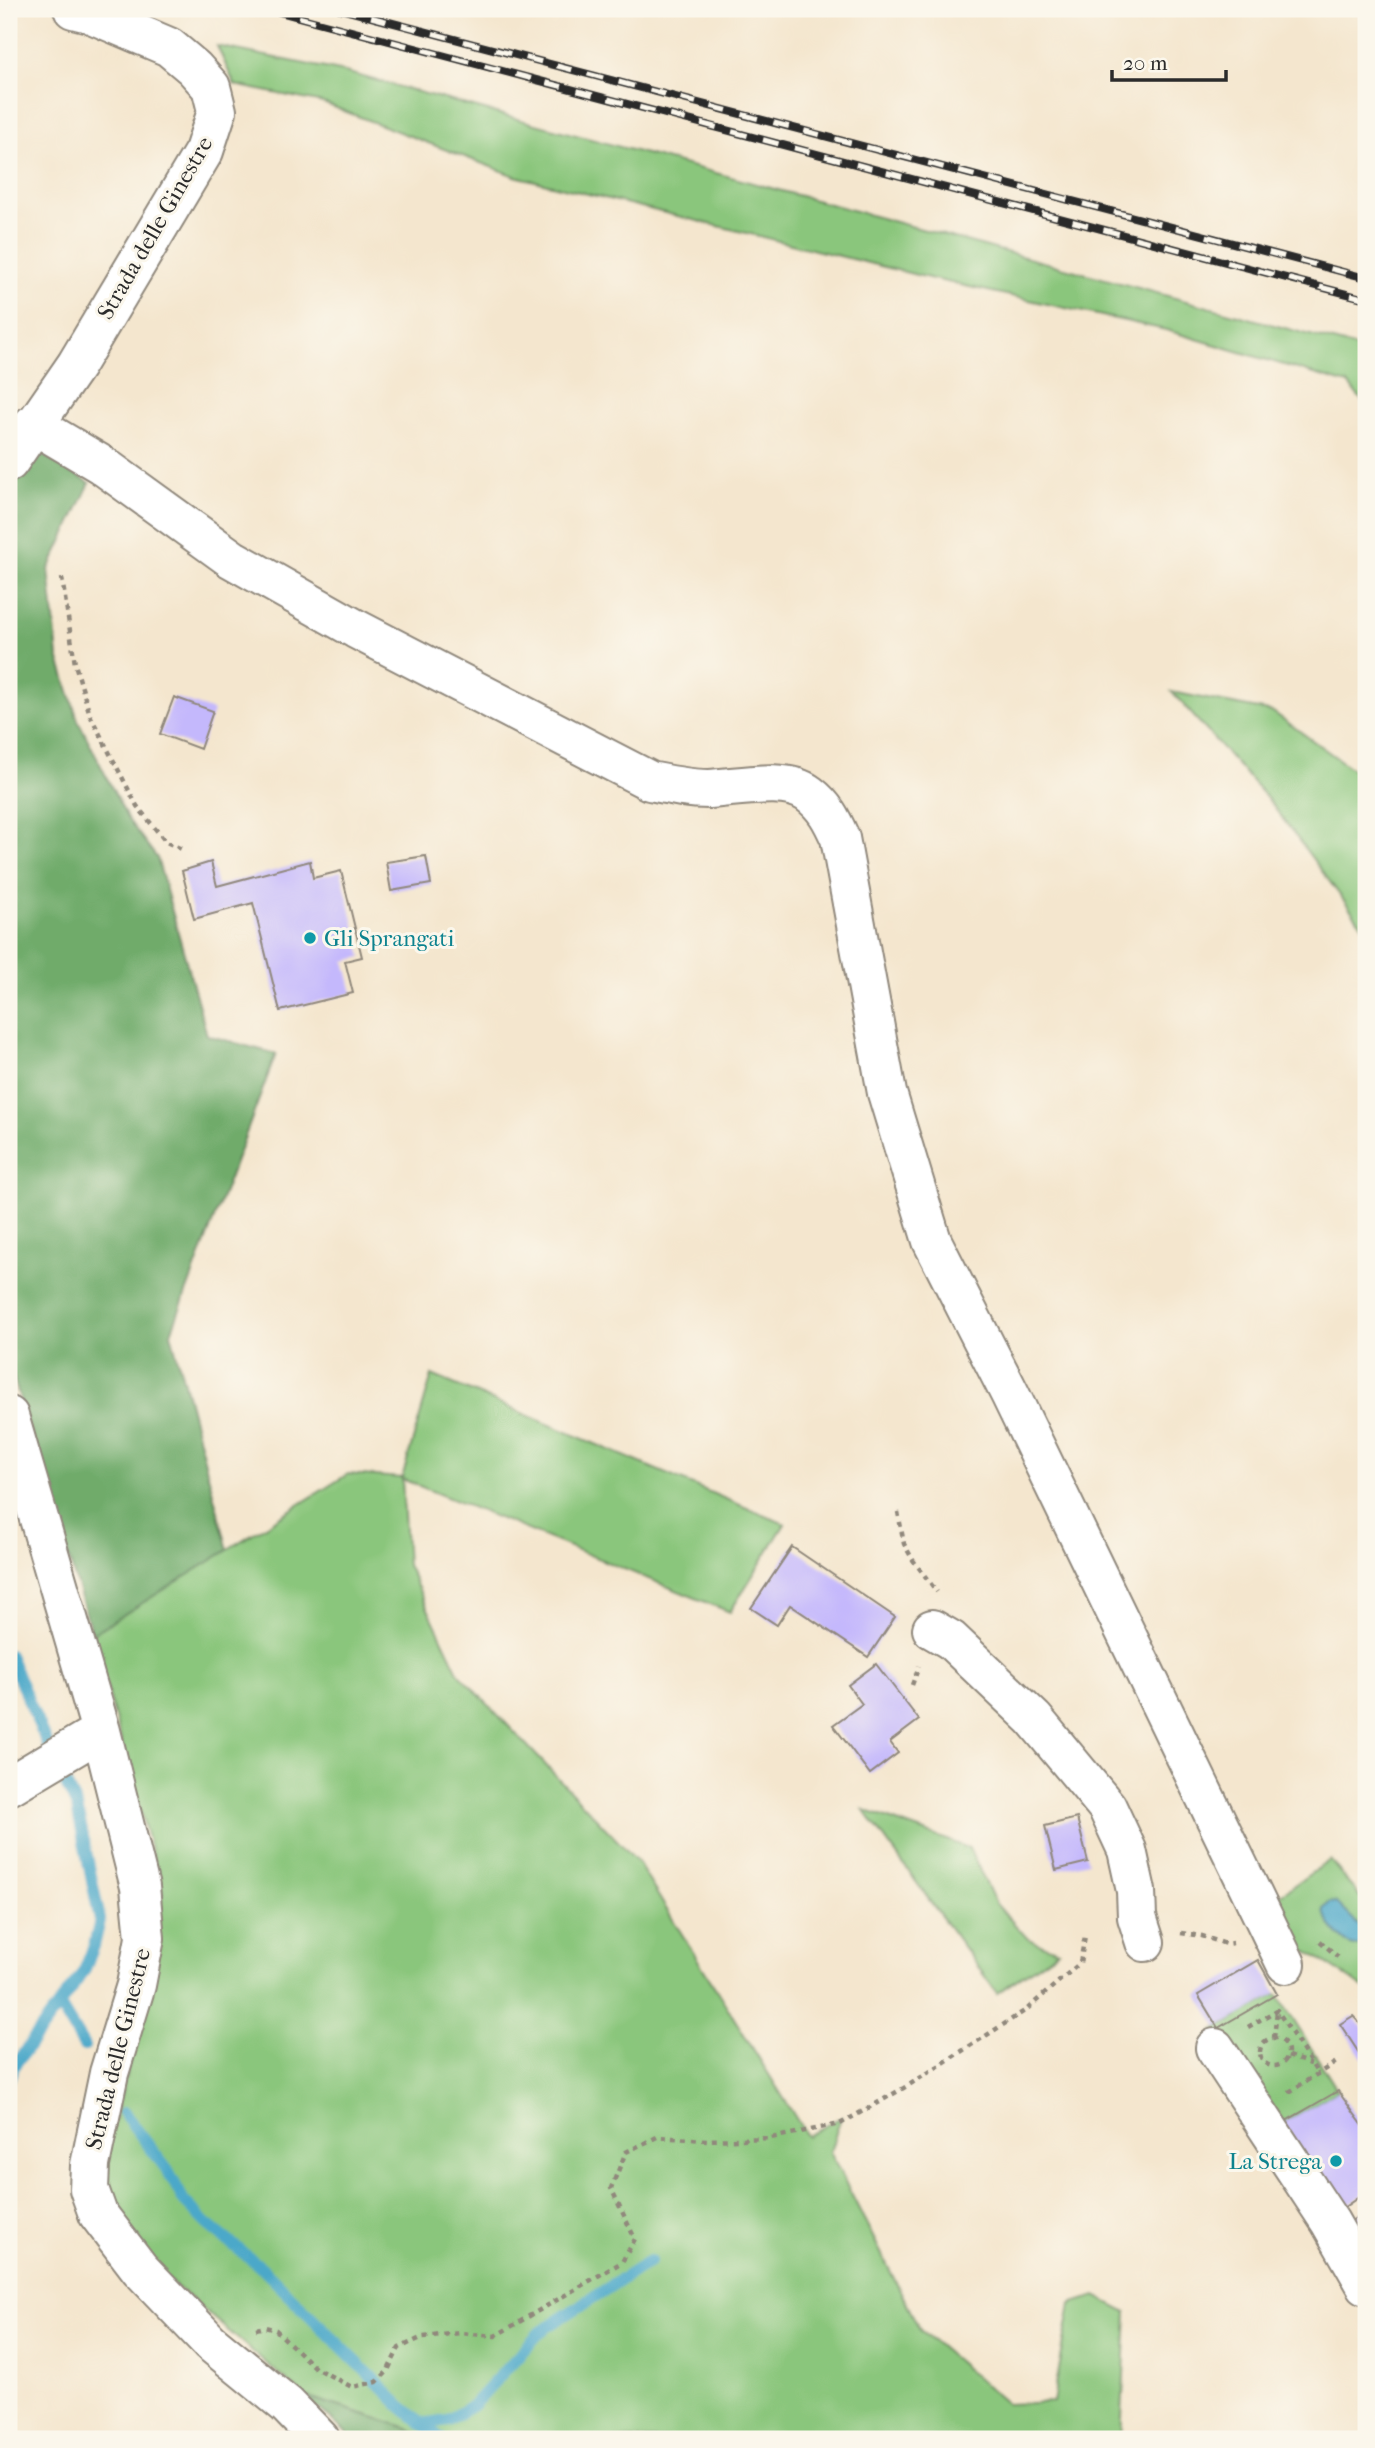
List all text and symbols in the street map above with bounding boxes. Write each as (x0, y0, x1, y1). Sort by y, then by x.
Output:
scale bar (1112, 38, 1226, 82)
text: 20 m (1123, 51, 1168, 75)
street label: Strada delle Ginestre (92, 132, 218, 324)
place label: Gli Sprangati (324, 925, 455, 952)
marker: Gli Sprangati (302, 930, 318, 946)
street label: Strada delle Ginestre (80, 1945, 156, 2153)
place label: La Strega (1228, 2148, 1322, 2175)
marker: La Strega (1328, 2153, 1344, 2169)

